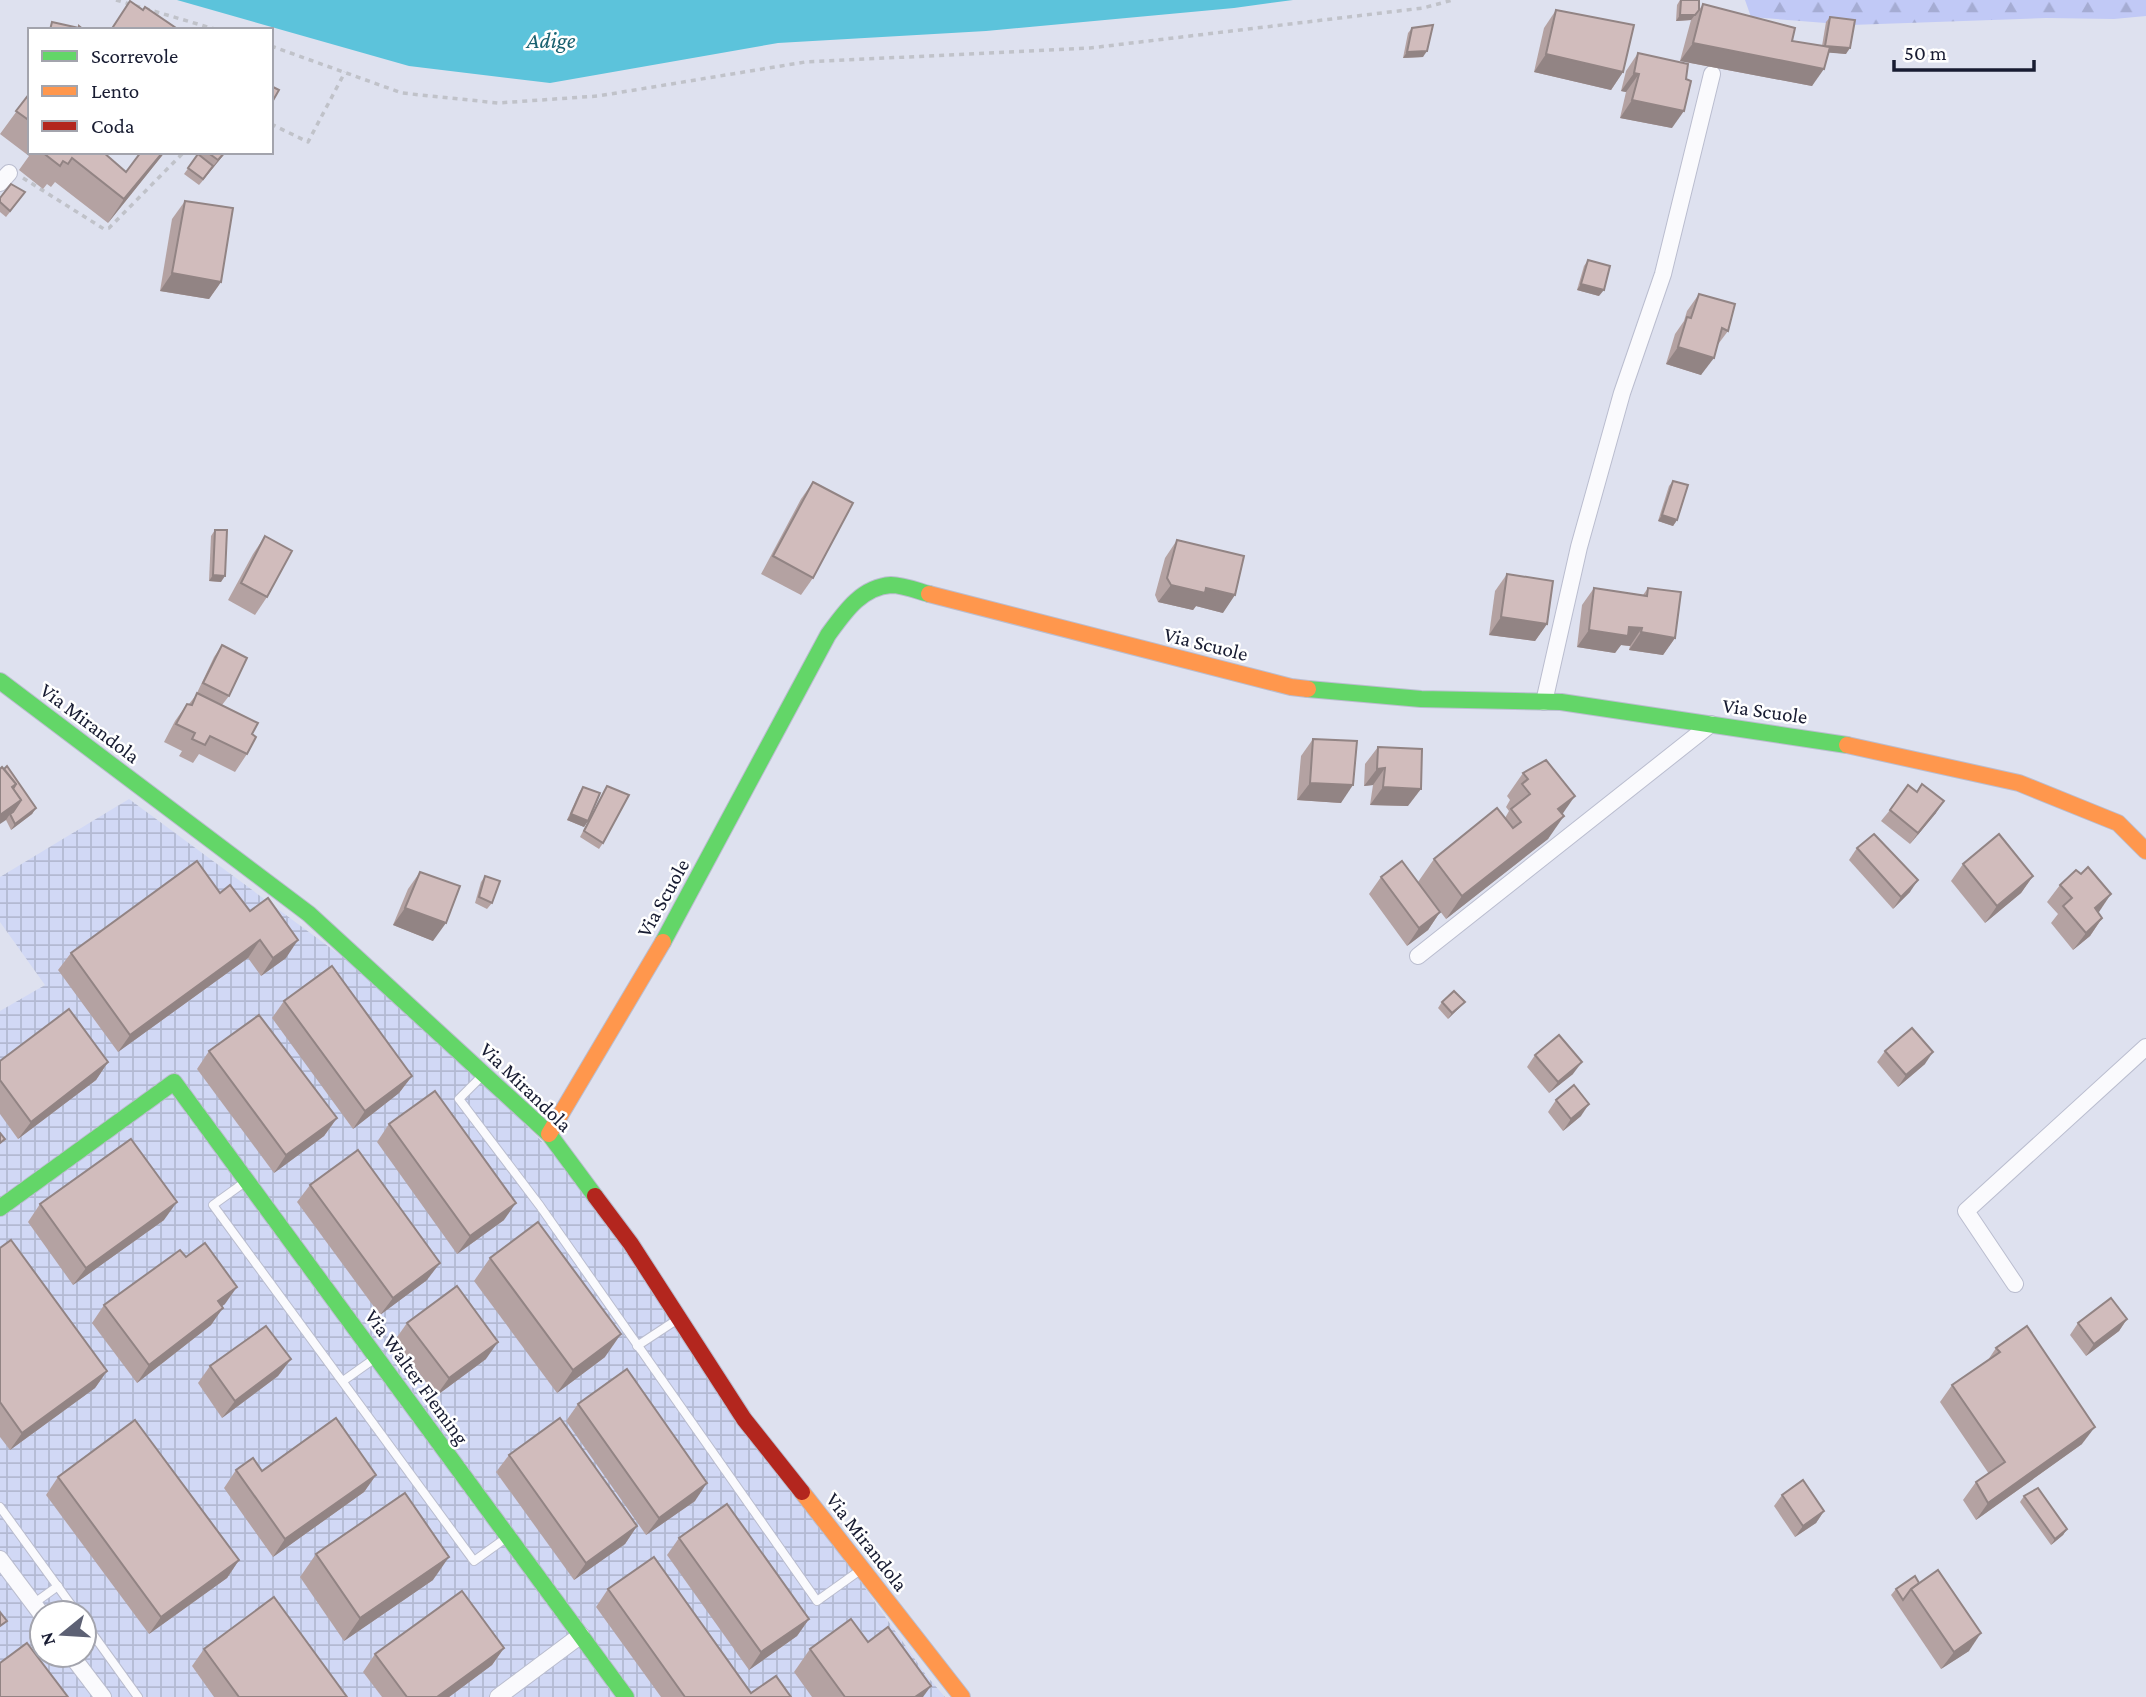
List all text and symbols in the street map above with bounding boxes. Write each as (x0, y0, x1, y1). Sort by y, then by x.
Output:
water label: Adige (526, 27, 576, 53)
legend (28, 28, 273, 154)
scale bar (1894, 28, 2034, 72)
text: 50 m (1904, 41, 1947, 65)
text: Scorrevole (91, 44, 178, 68)
text: Lento (91, 79, 139, 103)
text: Coda (91, 114, 135, 138)
street label: Via Scuole (1162, 622, 1250, 666)
street label: Via Mirandola (35, 678, 145, 768)
street label: Via Scuole (1721, 693, 1809, 729)
street label: Via Scuole (632, 855, 694, 941)
street label: Via Mirandola (475, 1037, 577, 1137)
street label: Via Walter Fleming (360, 1305, 474, 1449)
street label: Via Mirandola (821, 1488, 913, 1596)
north arrow (28, 1599, 98, 1669)
text: N (35, 1630, 59, 1649)

